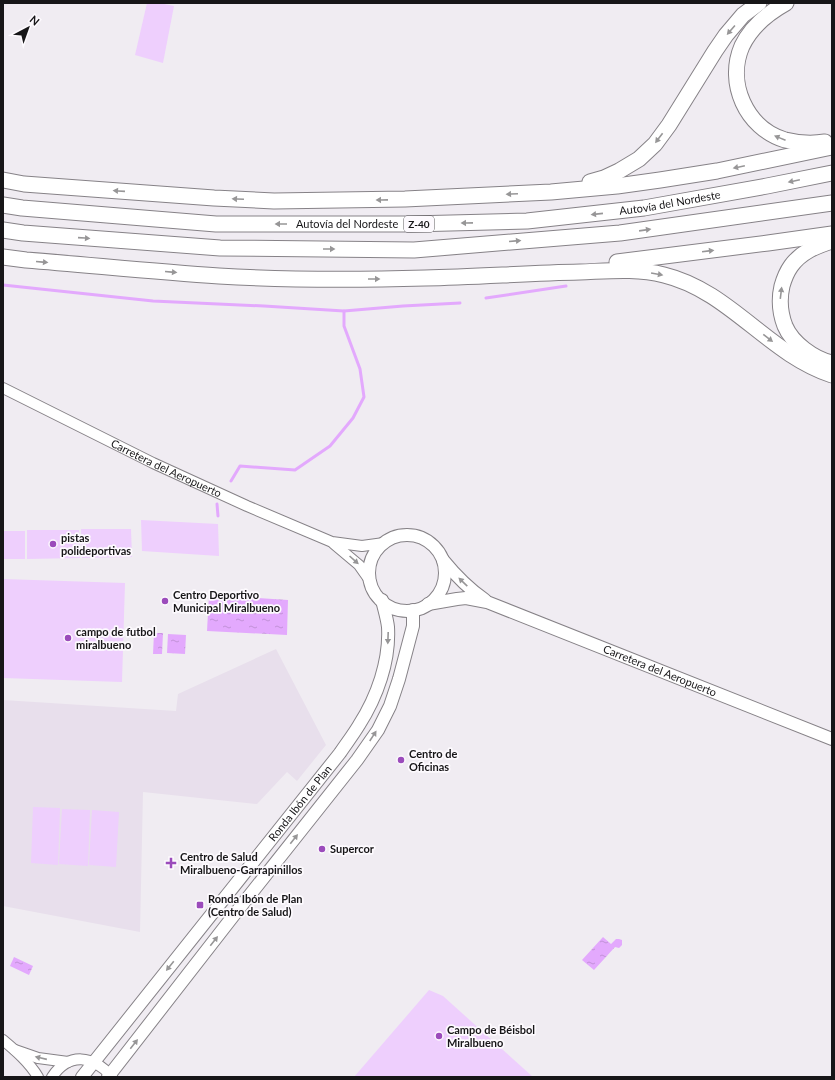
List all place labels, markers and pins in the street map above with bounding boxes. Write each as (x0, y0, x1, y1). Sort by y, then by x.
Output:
place label: pistas polideportivas (61, 531, 131, 557)
marker: pistas polideportivas (48, 539, 58, 549)
place label: Centro Deportivo Municipal Miralbueno (173, 588, 280, 614)
marker: Centro Deportivo Municipal Miralbueno (160, 596, 170, 606)
place label: campo de futbol miralbueno (76, 625, 156, 651)
marker: campo de futbol miralbueno (63, 633, 73, 643)
place label: Centro de Oficinas (409, 747, 457, 773)
marker: Centro de Oficinas (396, 755, 406, 765)
place label: Supercor (330, 842, 375, 855)
marker: Supercor (317, 844, 327, 854)
place label: Centro de Salud Miralbueno-Garrapinillos (180, 850, 303, 876)
marker: Centro de Salud Miralbueno-Garrapinillos (165, 857, 177, 869)
place label: Ronda Ibón de Plan (Centro de Salud) (208, 892, 302, 918)
marker: Ronda Ibón de Plan (Centro de Salud) (195, 900, 205, 910)
place label: Campo de Béisbol Miralbueno (447, 1023, 535, 1049)
marker: Campo de Béisbol Miralbueno (434, 1031, 444, 1041)

